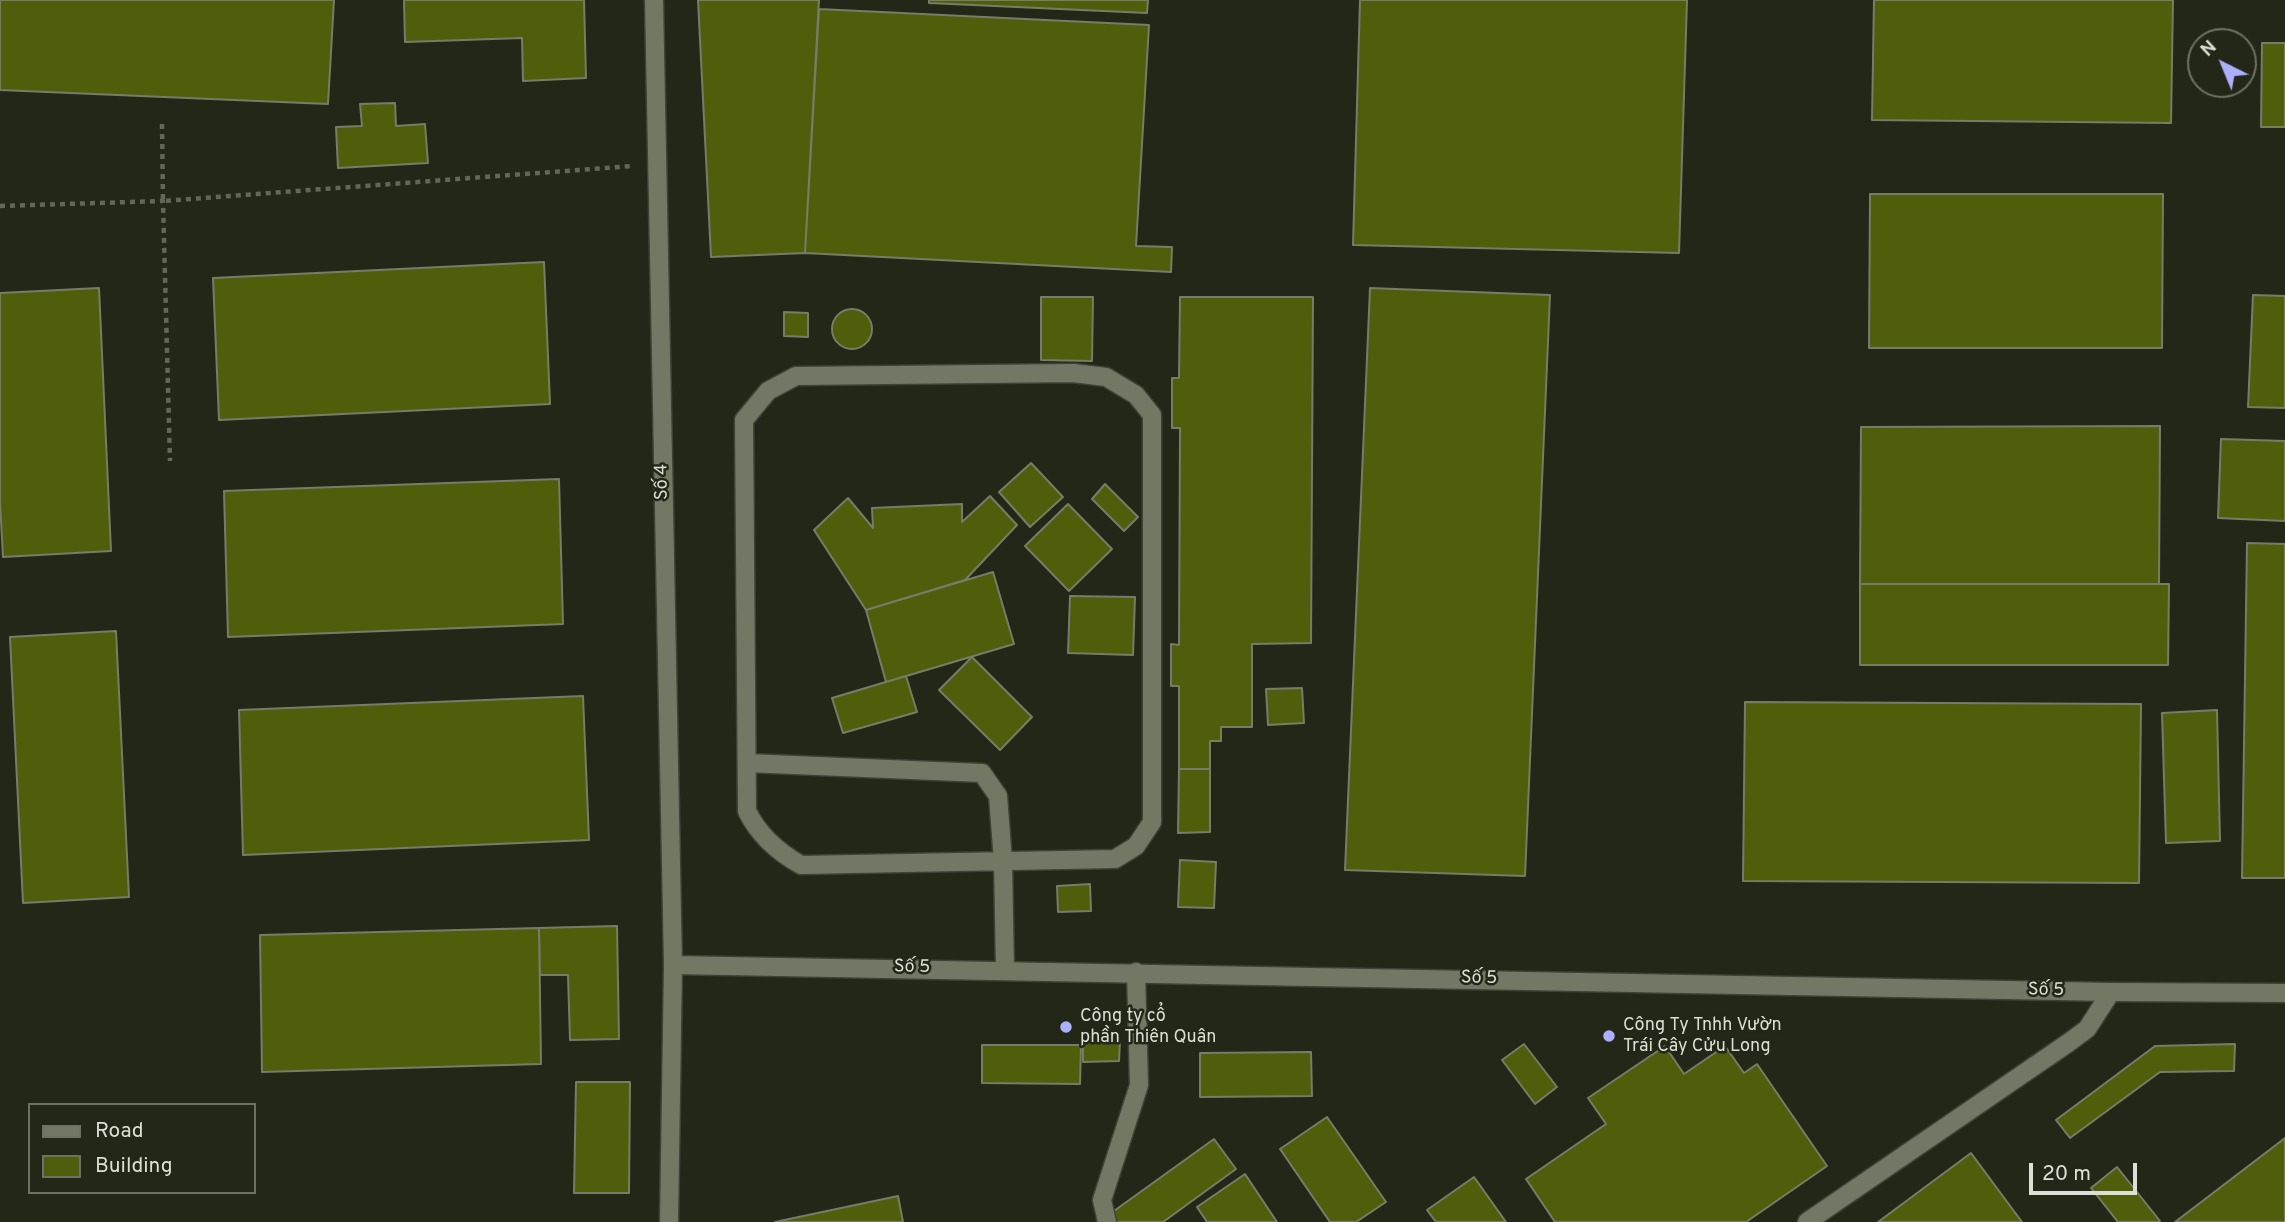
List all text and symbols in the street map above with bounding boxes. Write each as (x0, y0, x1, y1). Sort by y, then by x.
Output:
north arrow (2187, 28, 2257, 98)
text: N (2196, 36, 2222, 63)
street label: Số 4 (652, 464, 674, 500)
street label: Số 5 (894, 957, 930, 979)
street label: Số 5 (1461, 968, 1497, 990)
street label: Số 5 (2028, 980, 2064, 1002)
place label: Công ty cổ phần Thiên Quân (1080, 1006, 1216, 1048)
place label: Công Ty Tnhh Vườn Trái Cây Cửu Long (1623, 1015, 1782, 1058)
marker: Công ty cổ phần Thiên Quân (1058, 1019, 1074, 1035)
marker: Công Ty Tnhh Vườn Trái Cây Cửu Long (1601, 1028, 1617, 1044)
legend (28, 1103, 256, 1194)
text: Road (95, 1118, 144, 1145)
scale bar (2033, 1148, 2142, 1192)
text: Building (95, 1153, 173, 1180)
text: 20 m (2042, 1161, 2091, 1188)

